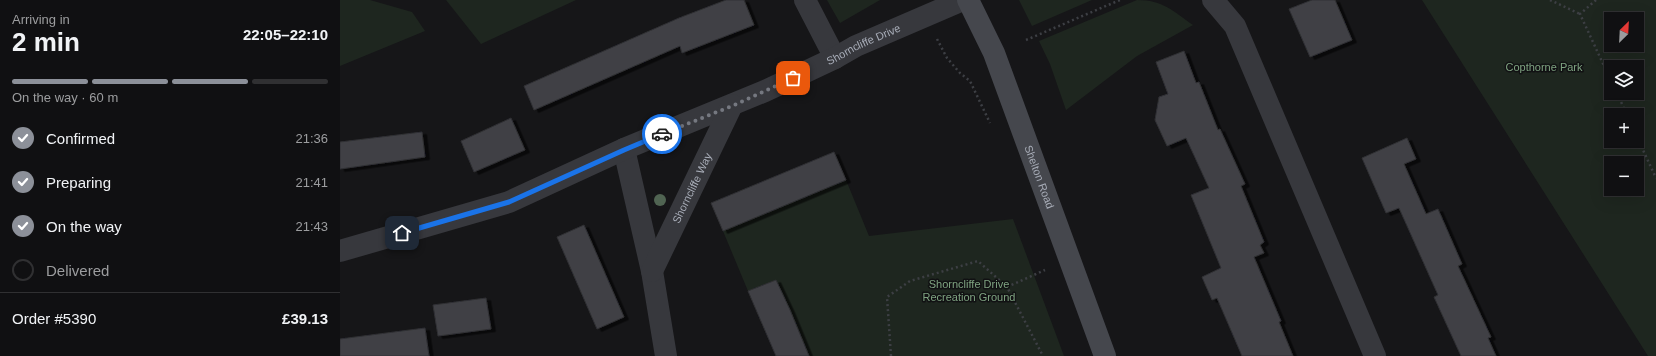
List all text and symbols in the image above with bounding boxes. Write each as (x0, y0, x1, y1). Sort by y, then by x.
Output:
text: Arriving in (12, 12, 70, 27)
north arrow (1604, 12, 1644, 52)
map controls (1604, 12, 1644, 196)
street label: Shorncliffe Drive (825, 22, 902, 67)
text: 22:05–22:10 (243, 26, 328, 43)
text: 2 min (12, 27, 80, 57)
button: layers (1604, 60, 1644, 100)
pin (776, 61, 810, 95)
park label: Copthorne Park (1505, 61, 1583, 73)
icon: bag (782, 67, 804, 89)
text: On the way · 60 m (12, 90, 118, 105)
button: + (1604, 108, 1644, 148)
courier (642, 114, 682, 154)
icon: car (651, 123, 673, 145)
icon: check (12, 127, 34, 149)
text: Confirmed (46, 130, 115, 147)
text: 21:36 (295, 131, 328, 146)
street label: Shelton Road (1022, 144, 1057, 210)
street label: Shorncliffe Way (670, 151, 714, 225)
button: − (1604, 156, 1644, 196)
icon: check (12, 171, 34, 193)
text: Preparing (46, 174, 111, 191)
text: 21:41 (295, 175, 328, 190)
icon: check (12, 215, 34, 237)
pin (385, 216, 419, 250)
text: On the way (46, 218, 122, 235)
text: 21:43 (295, 219, 328, 234)
icon: home (391, 222, 413, 244)
text: Delivered (46, 262, 109, 279)
park label: Shorncliffe Drive Recreation Ground (923, 278, 1015, 303)
text: Order #5390 (12, 310, 96, 327)
text: £39.13 (282, 310, 328, 327)

